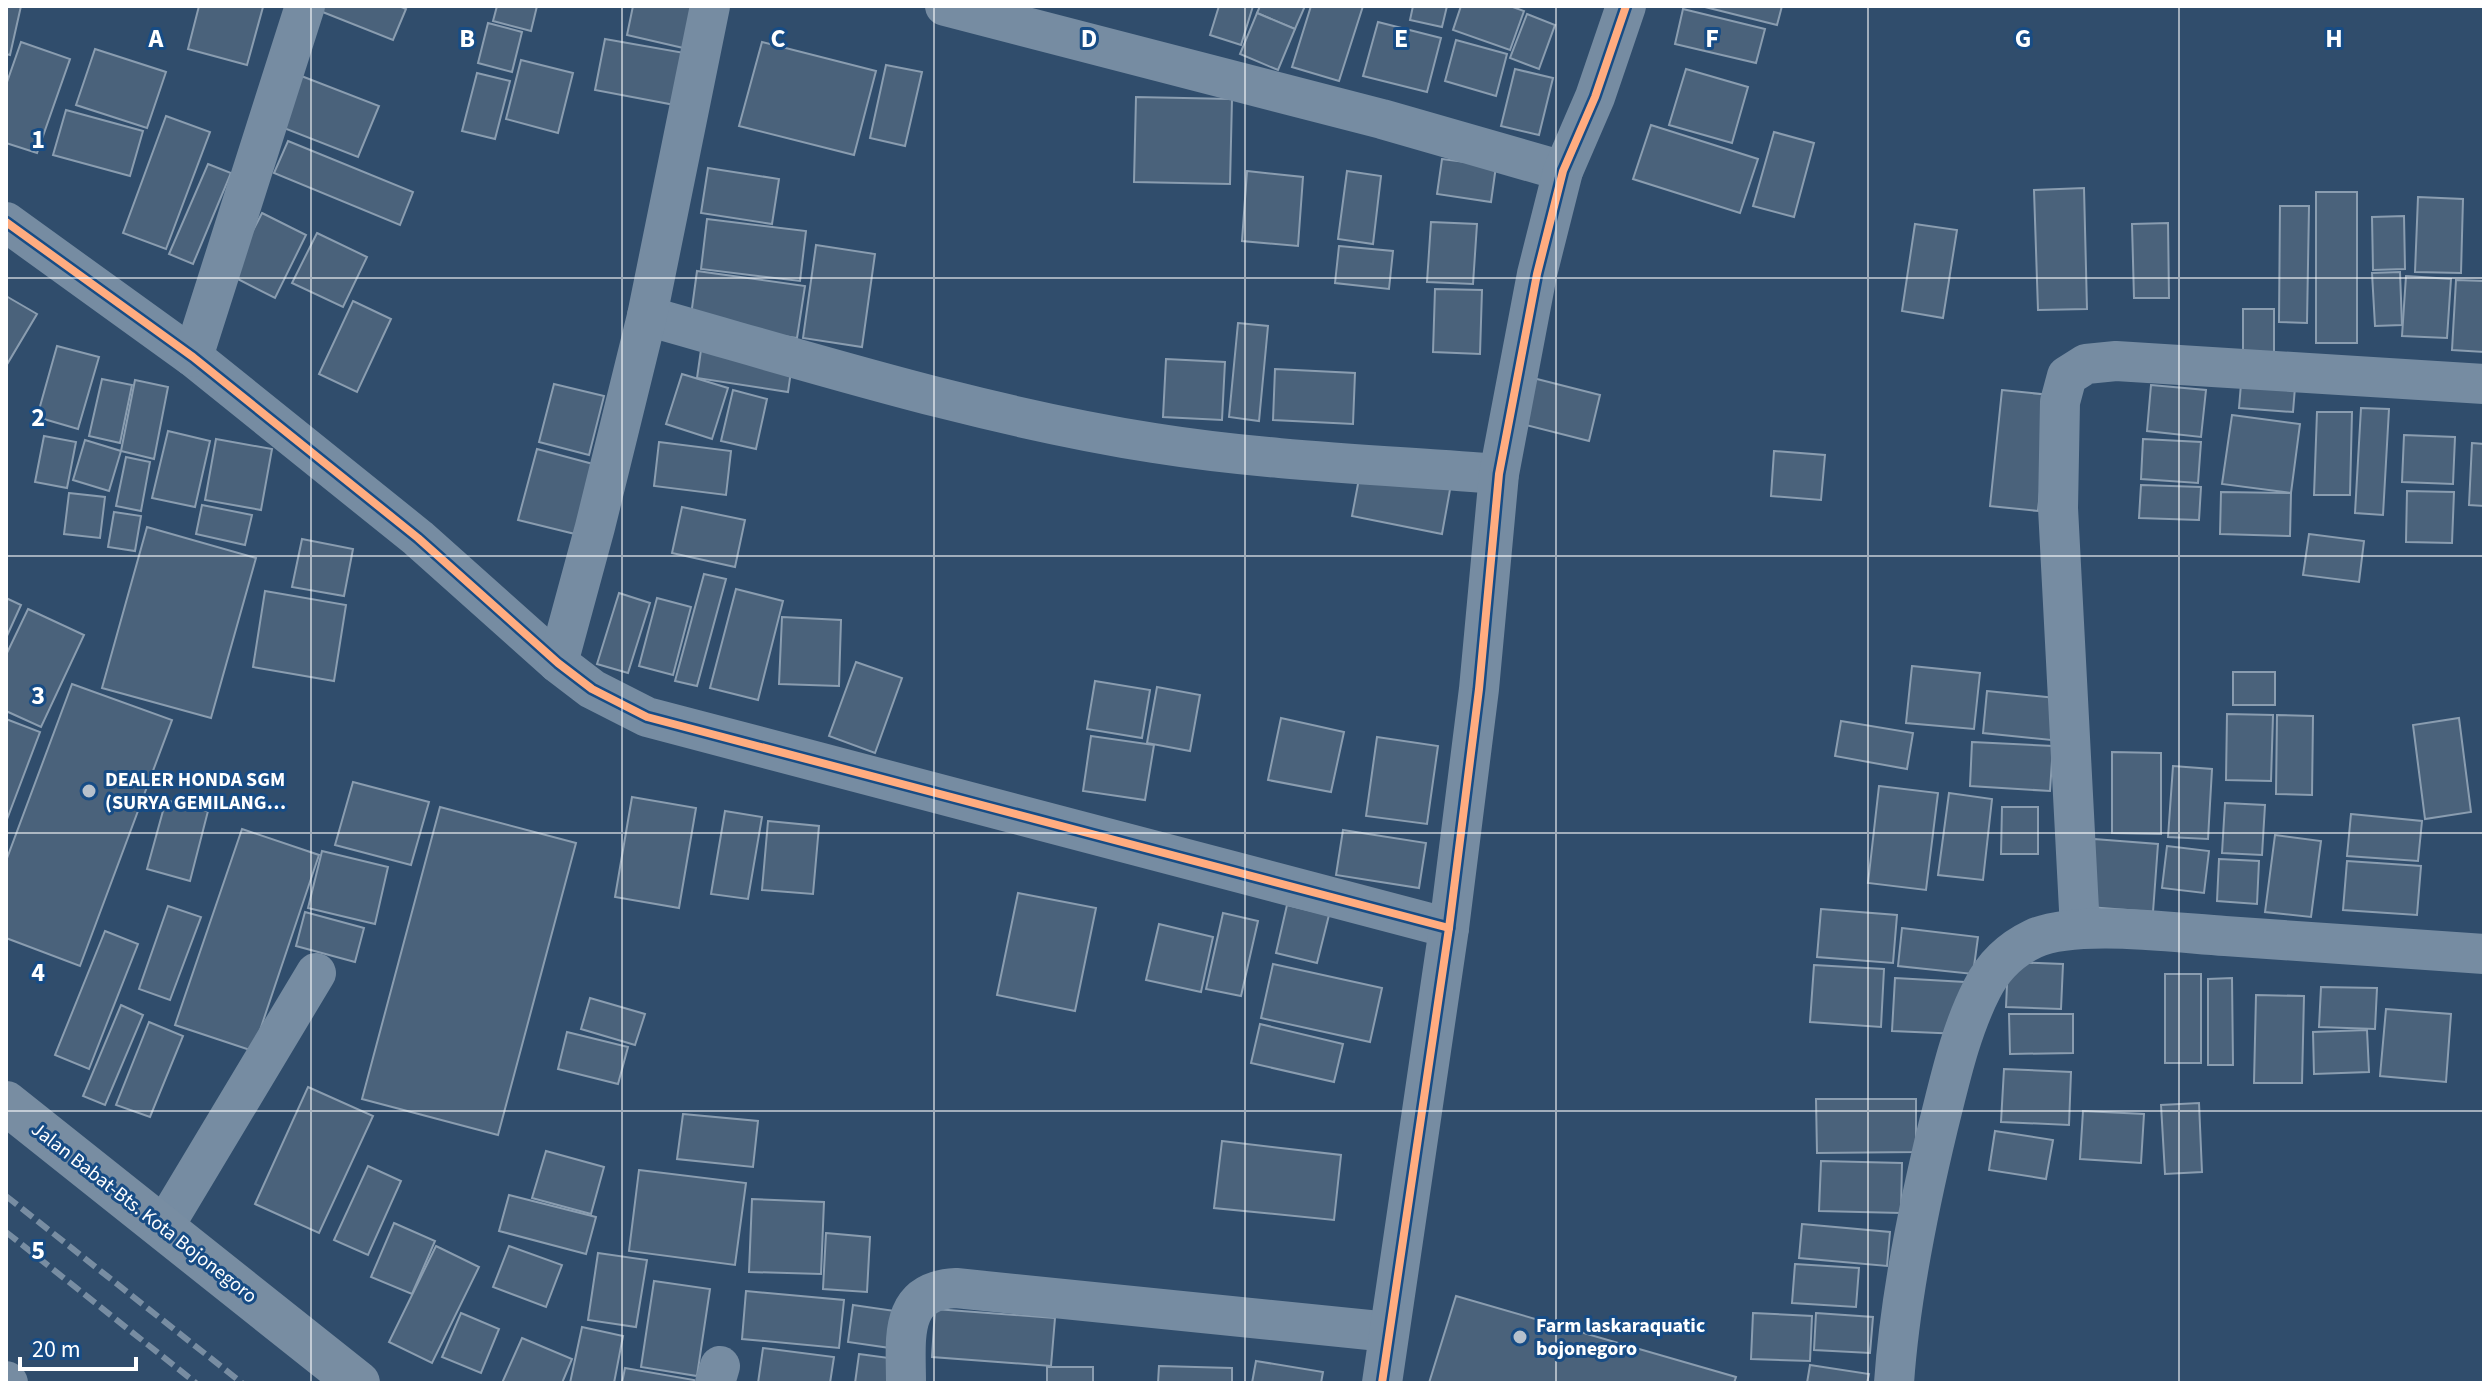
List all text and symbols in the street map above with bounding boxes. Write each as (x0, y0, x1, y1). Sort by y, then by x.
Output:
text: A (148, 20, 165, 57)
text: B (459, 20, 475, 57)
text: C (770, 20, 786, 57)
text: D (1081, 20, 1097, 57)
text: E (1394, 20, 1408, 57)
text: F (1705, 20, 1719, 57)
text: G (2015, 20, 2031, 57)
text: H (2325, 20, 2343, 57)
text: 1 (31, 121, 45, 158)
text: 2 (31, 399, 45, 436)
text: 3 (31, 677, 45, 714)
place label: DEALER HONDA SGM (SURYA GEMILANG… (105, 766, 286, 817)
marker: DEALER HONDA SGM (SURYA GEMILANG… (80, 782, 98, 800)
text: 4 (31, 954, 45, 991)
street label: Jalan Babat-Bts. Kota Bojonegoro (25, 1116, 263, 1310)
text: 5 (31, 1232, 45, 1269)
place label: Farm laskaraquatic bojonegoro (1536, 1312, 1705, 1363)
scale bar (20, 1321, 136, 1371)
marker: Farm laskaraquatic bojonegoro (1511, 1328, 1529, 1346)
text: 20 m (32, 1332, 81, 1367)

